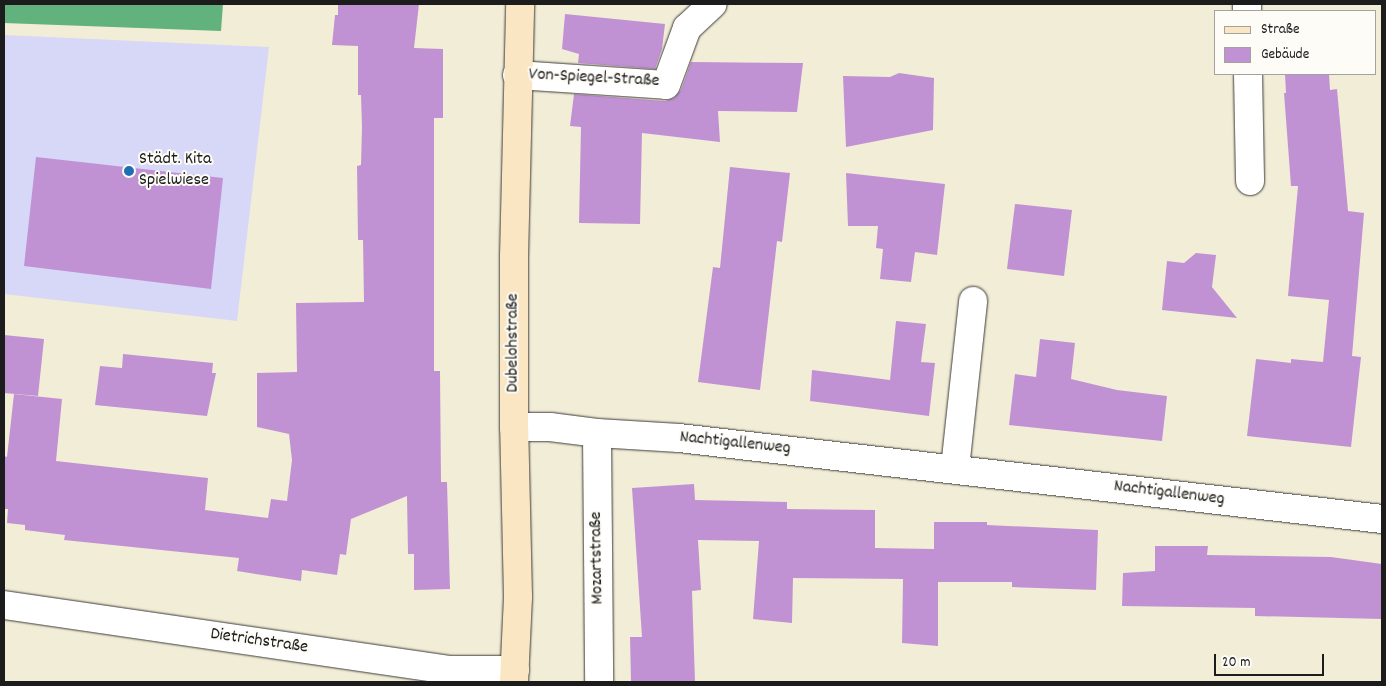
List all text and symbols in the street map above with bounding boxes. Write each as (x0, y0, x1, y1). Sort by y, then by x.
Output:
legend (1214, 10, 1376, 75)
text: Straße (1261, 19, 1299, 41)
text: Gebäude (1261, 44, 1309, 66)
street label: Von-Spiegel-Straße (528, 65, 660, 93)
place label: Städt. Kita Spielwiese (139, 150, 211, 192)
marker: Städt. Kita Spielwiese (123, 165, 135, 177)
street label: Dubelohstraße (503, 293, 525, 393)
street label: Nachtigallenweg (679, 427, 791, 461)
street label: Nachtigallenweg (1112, 476, 1226, 512)
street label: Mozartstraße (586, 511, 610, 605)
street label: Dietrichstraße (209, 624, 309, 660)
scale bar (1216, 644, 1326, 676)
text: 20 m (1222, 652, 1250, 674)

